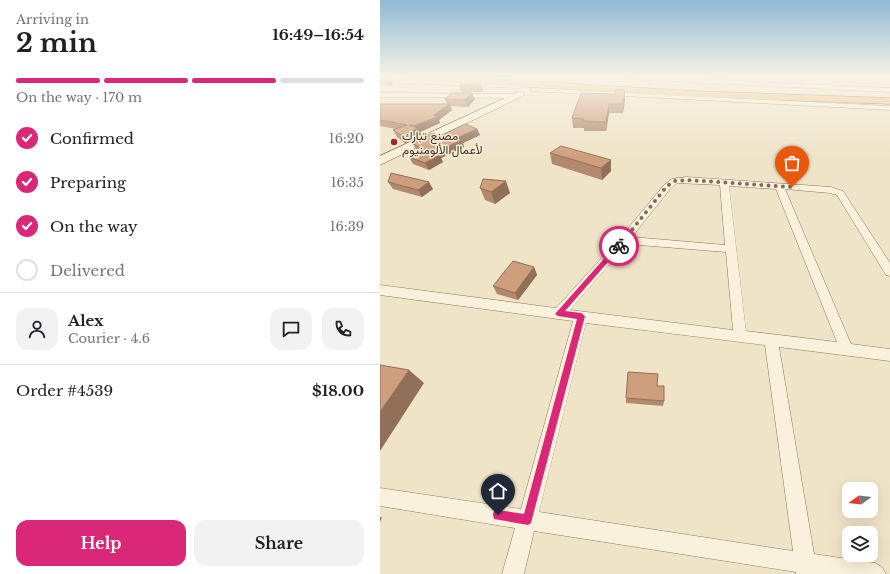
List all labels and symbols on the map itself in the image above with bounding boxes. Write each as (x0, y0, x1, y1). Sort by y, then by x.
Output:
place label: مصنع تبارك لأعمال الألومنيوم (402, 128, 483, 158)
marker: مصنع تبارك لأعمال الألومنيوم (389, 137, 399, 147)
pin (775, 146, 809, 187)
courier (599, 226, 639, 266)
pin (481, 474, 515, 515)
north arrow (842, 482, 878, 518)

